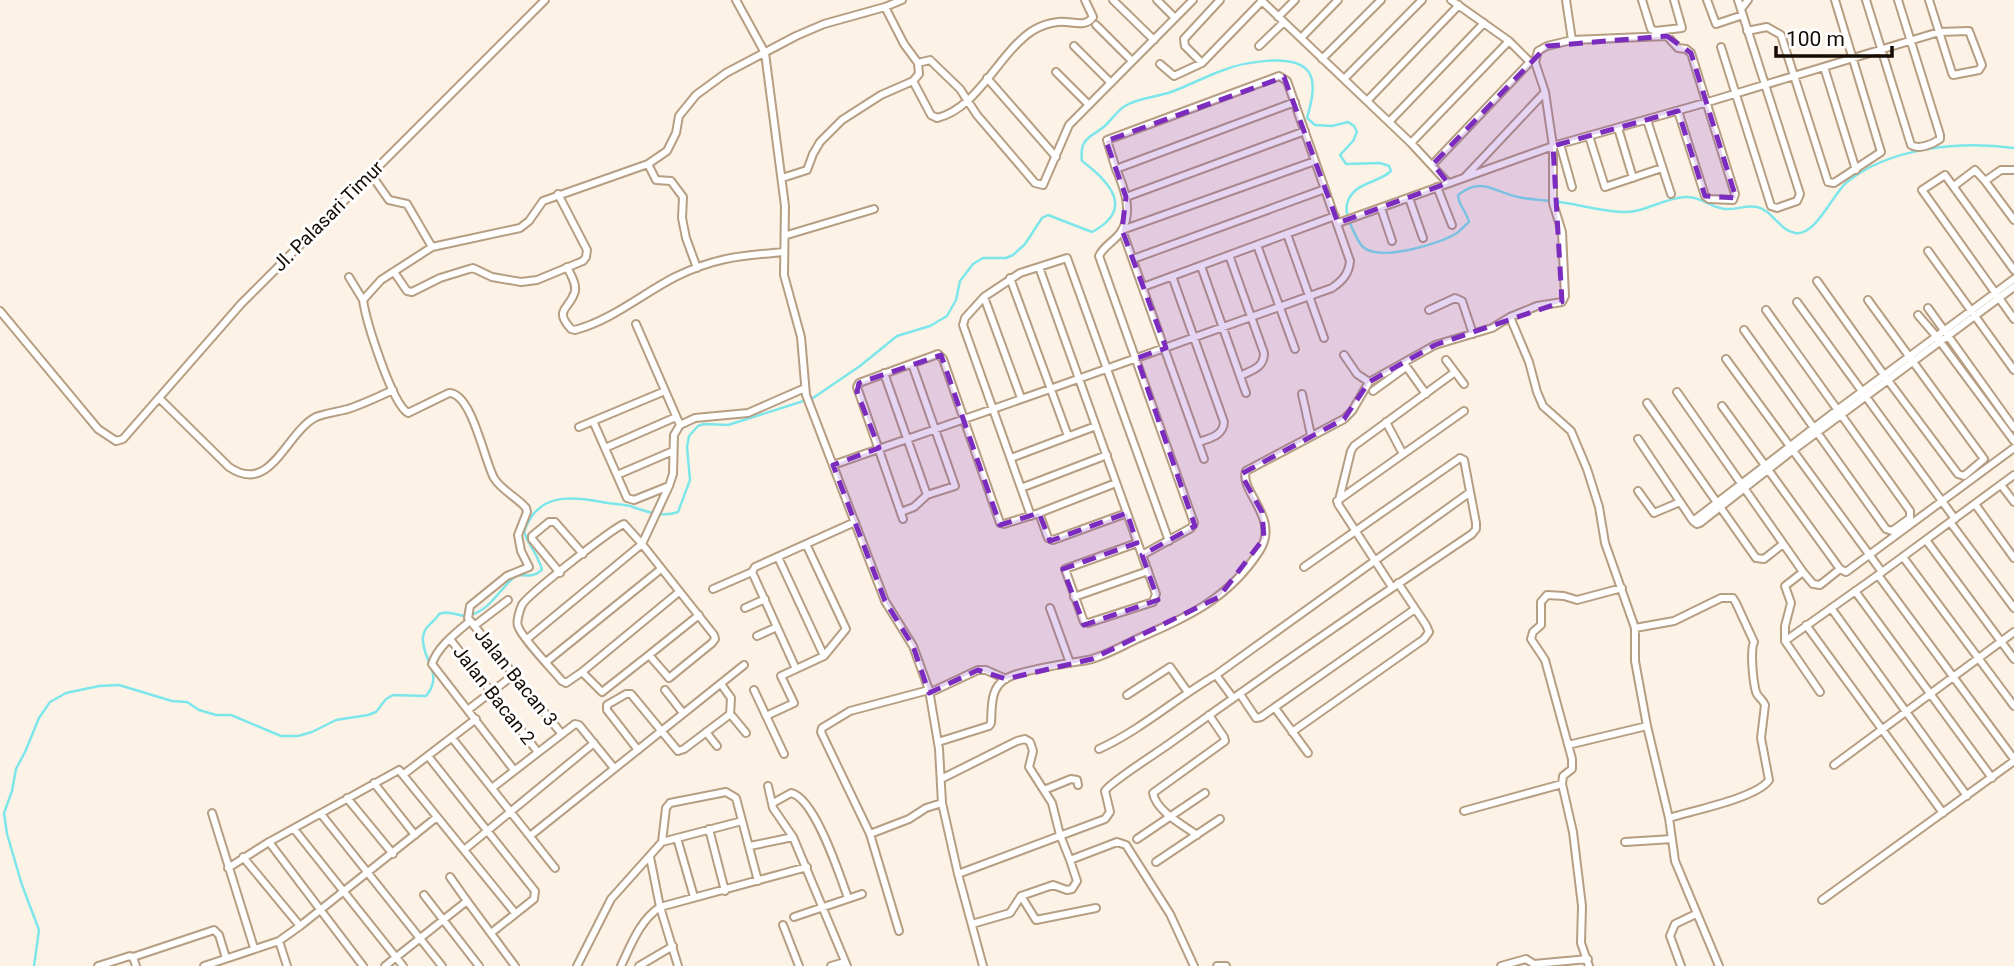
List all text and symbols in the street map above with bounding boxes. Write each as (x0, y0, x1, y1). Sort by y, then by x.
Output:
scale bar (1776, 14, 1892, 58)
text: 100 m (1786, 27, 1845, 51)
street label: Jl. Palasari Timur (268, 155, 389, 276)
street label: Jalan Bacan 3 (470, 623, 562, 731)
street label: Jalan Bacan 2 (448, 641, 540, 749)

